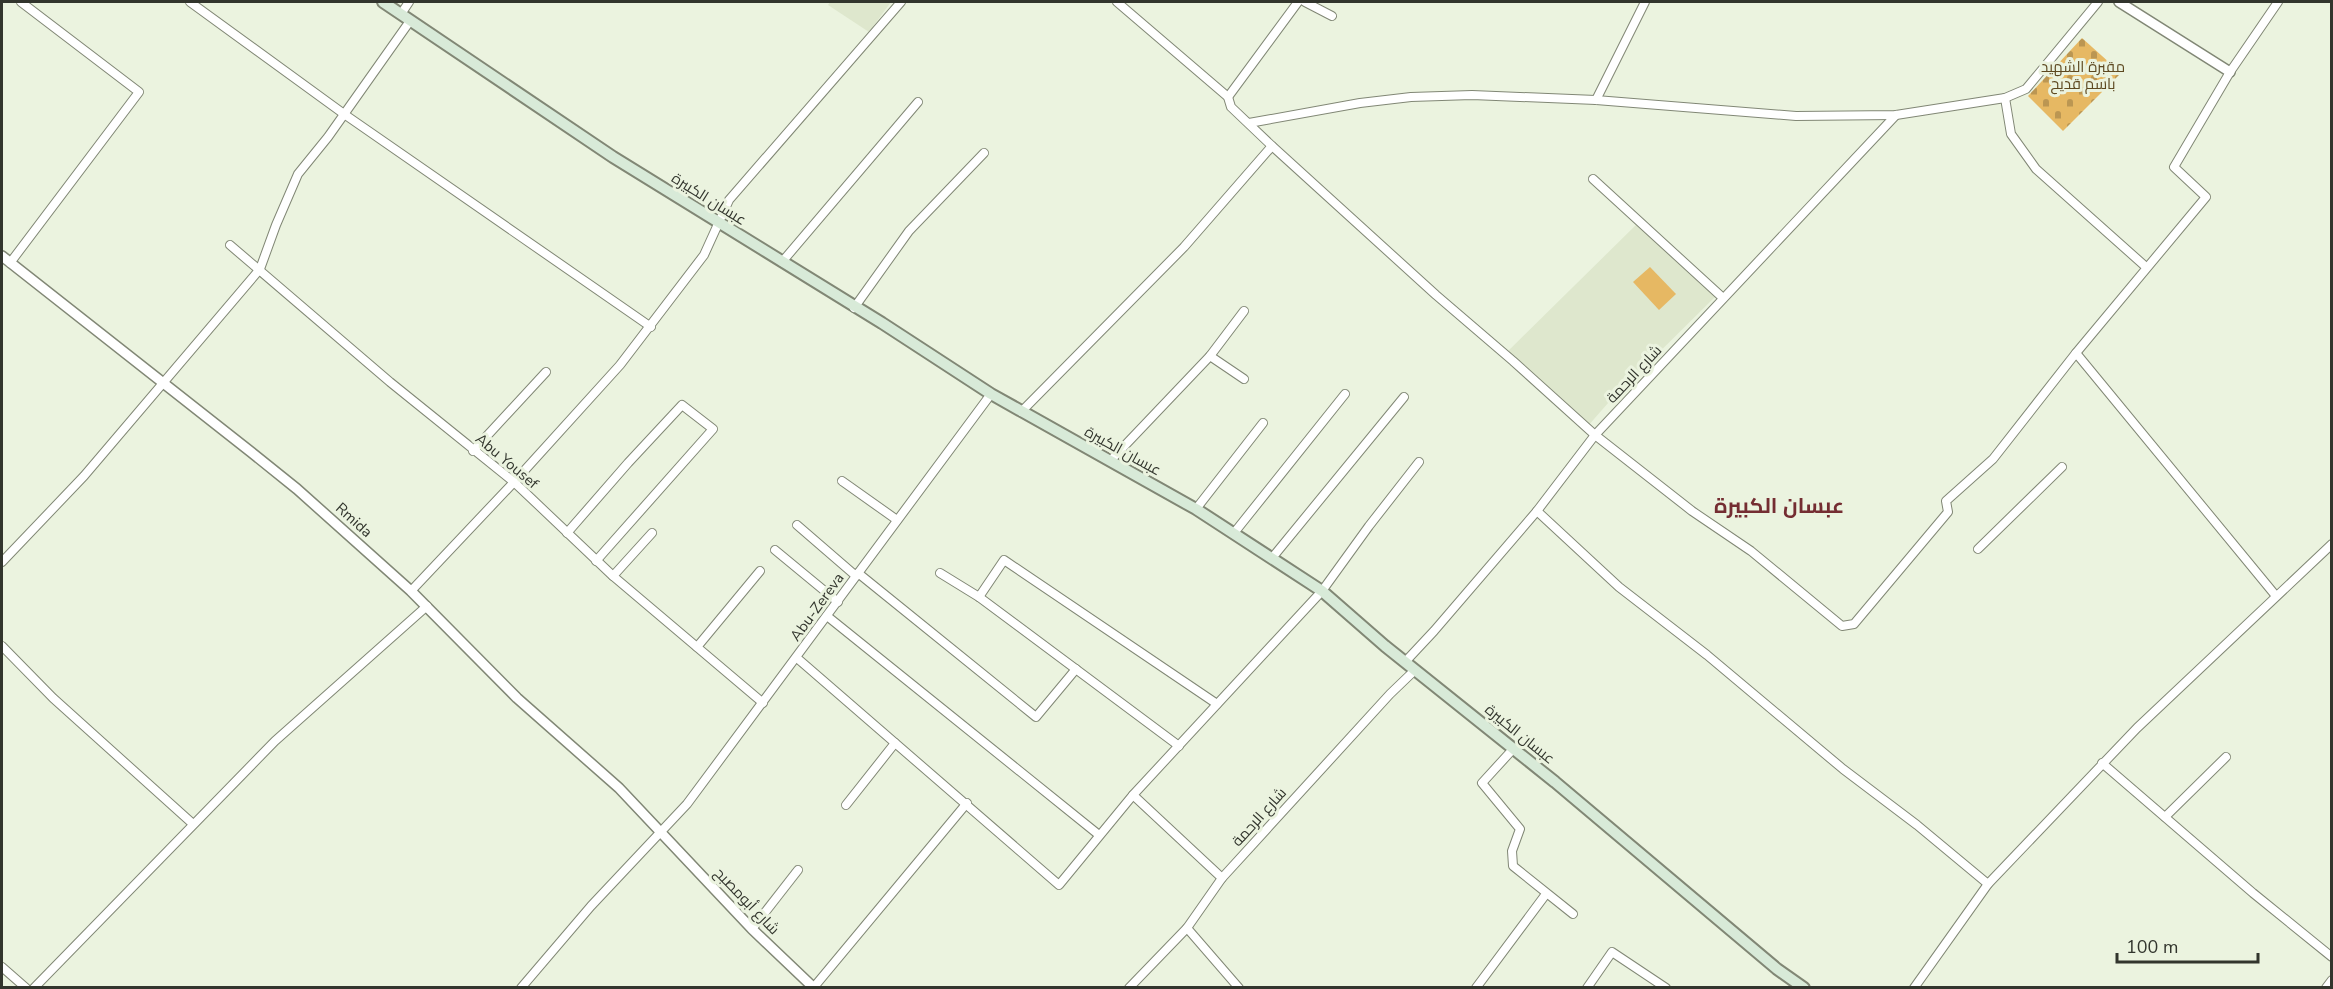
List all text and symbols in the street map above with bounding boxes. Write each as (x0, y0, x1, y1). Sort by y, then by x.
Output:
park label: مقبرة الشهيد باسم قديح (2041, 57, 2125, 95)
street label: عبسان الكبيرة (668, 168, 750, 230)
street label: شارع الرحمة (1602, 341, 1667, 408)
street label: عبسان الكبيرة (1081, 422, 1165, 480)
street label: Abu Yousef (471, 429, 544, 494)
district label: عبسان الكبيرة (1714, 492, 1844, 520)
street label: Rmida (331, 498, 377, 542)
street label: Abu-Zereva (785, 569, 849, 645)
street label: عبسان الكبيرة (1481, 700, 1559, 768)
street label: شارع الرحمة (1227, 783, 1291, 851)
street label: شارع أبومصبح (709, 863, 784, 940)
scale bar (2117, 926, 2258, 964)
text: 100 m (2126, 935, 2178, 959)

